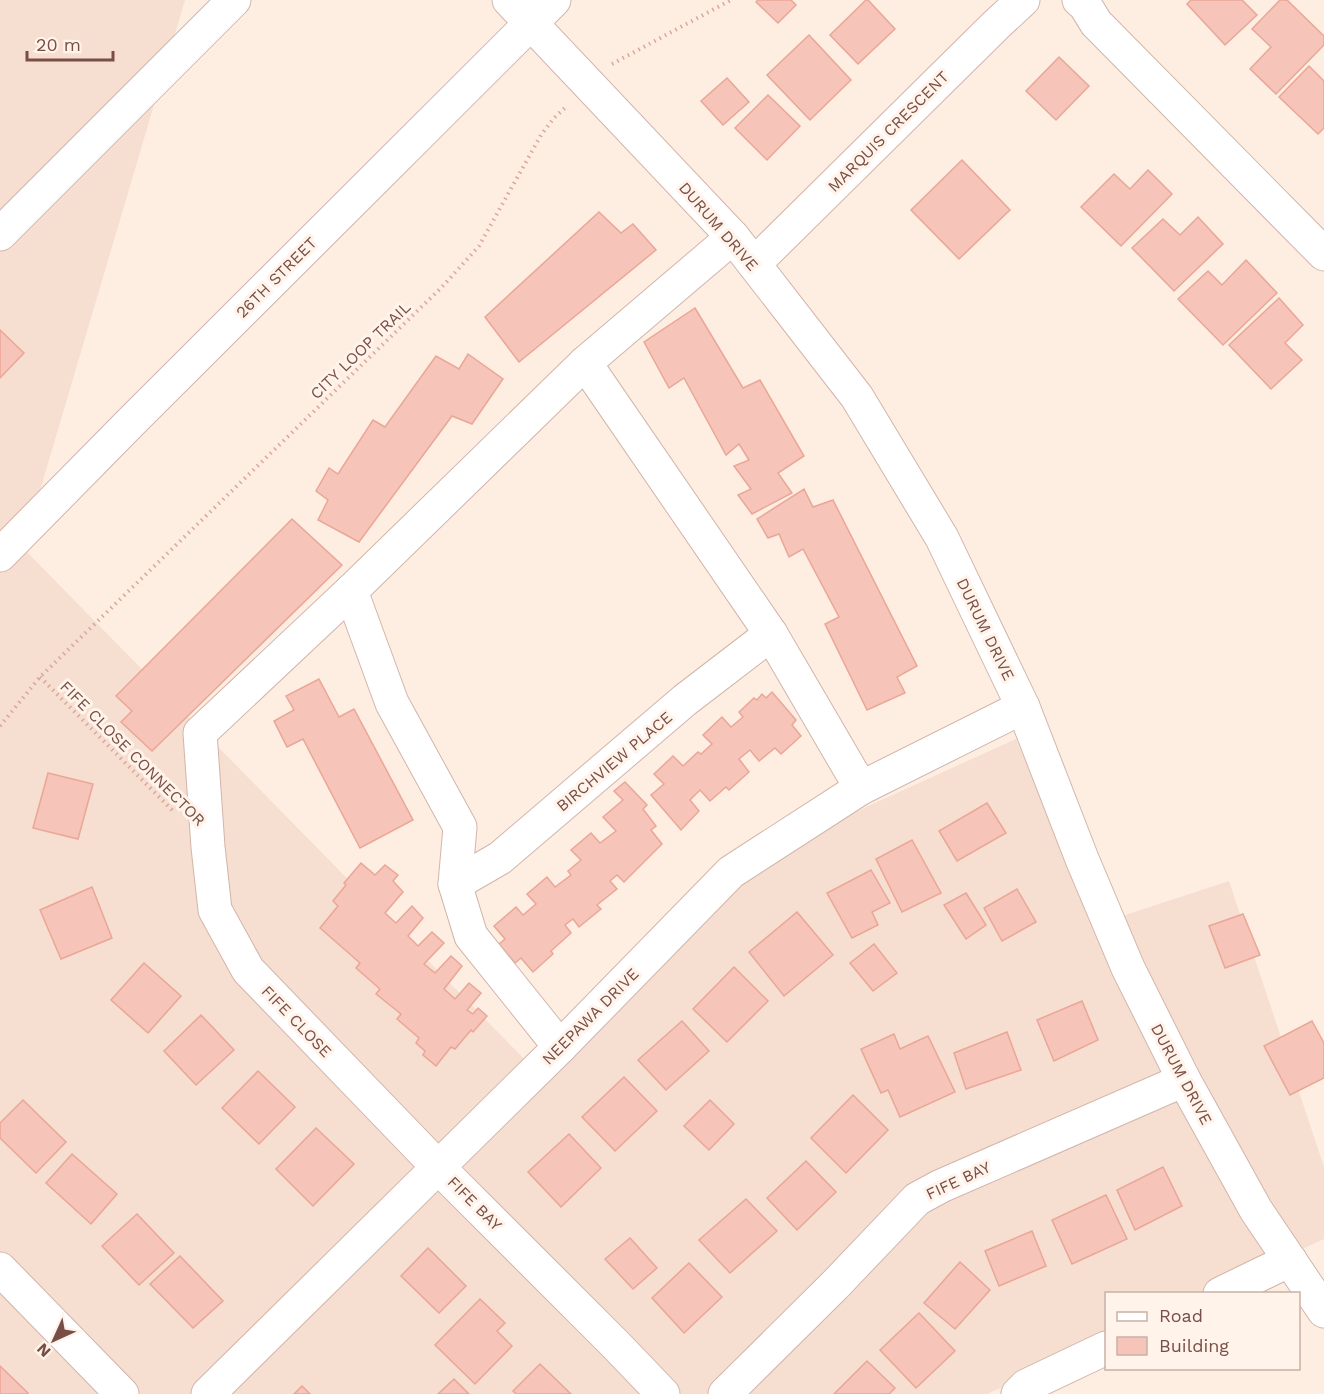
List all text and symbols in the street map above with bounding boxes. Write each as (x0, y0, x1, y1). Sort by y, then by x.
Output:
scale bar (27, 24, 112, 62)
text: 20 m (36, 34, 81, 55)
street label: MARQUIS CRESCENT (824, 67, 953, 196)
street label: DURUM DRIVE (675, 178, 762, 275)
street label: 26TH STREET (232, 233, 321, 322)
street label: CITY LOOP TRAIL (306, 297, 415, 403)
street label: DURUM DRIVE (953, 575, 1019, 683)
street label: FIFE CLOSE CONNECTOR (56, 677, 209, 830)
street label: BIRCHVIEW PLACE (553, 708, 676, 815)
street label: NEEPAWA DRIVE (538, 964, 643, 1069)
street label: FIFE CLOSE (258, 981, 336, 1061)
street label: DURUM DRIVE (1147, 1021, 1216, 1128)
street label: FIFE BAY (923, 1157, 993, 1204)
street label: FIFE BAY (444, 1172, 506, 1234)
legend (1105, 1292, 1300, 1370)
text: Road (1159, 1305, 1203, 1326)
north arrow (24, 1310, 84, 1370)
text: Building (1159, 1335, 1229, 1356)
text: N (33, 1339, 55, 1361)

